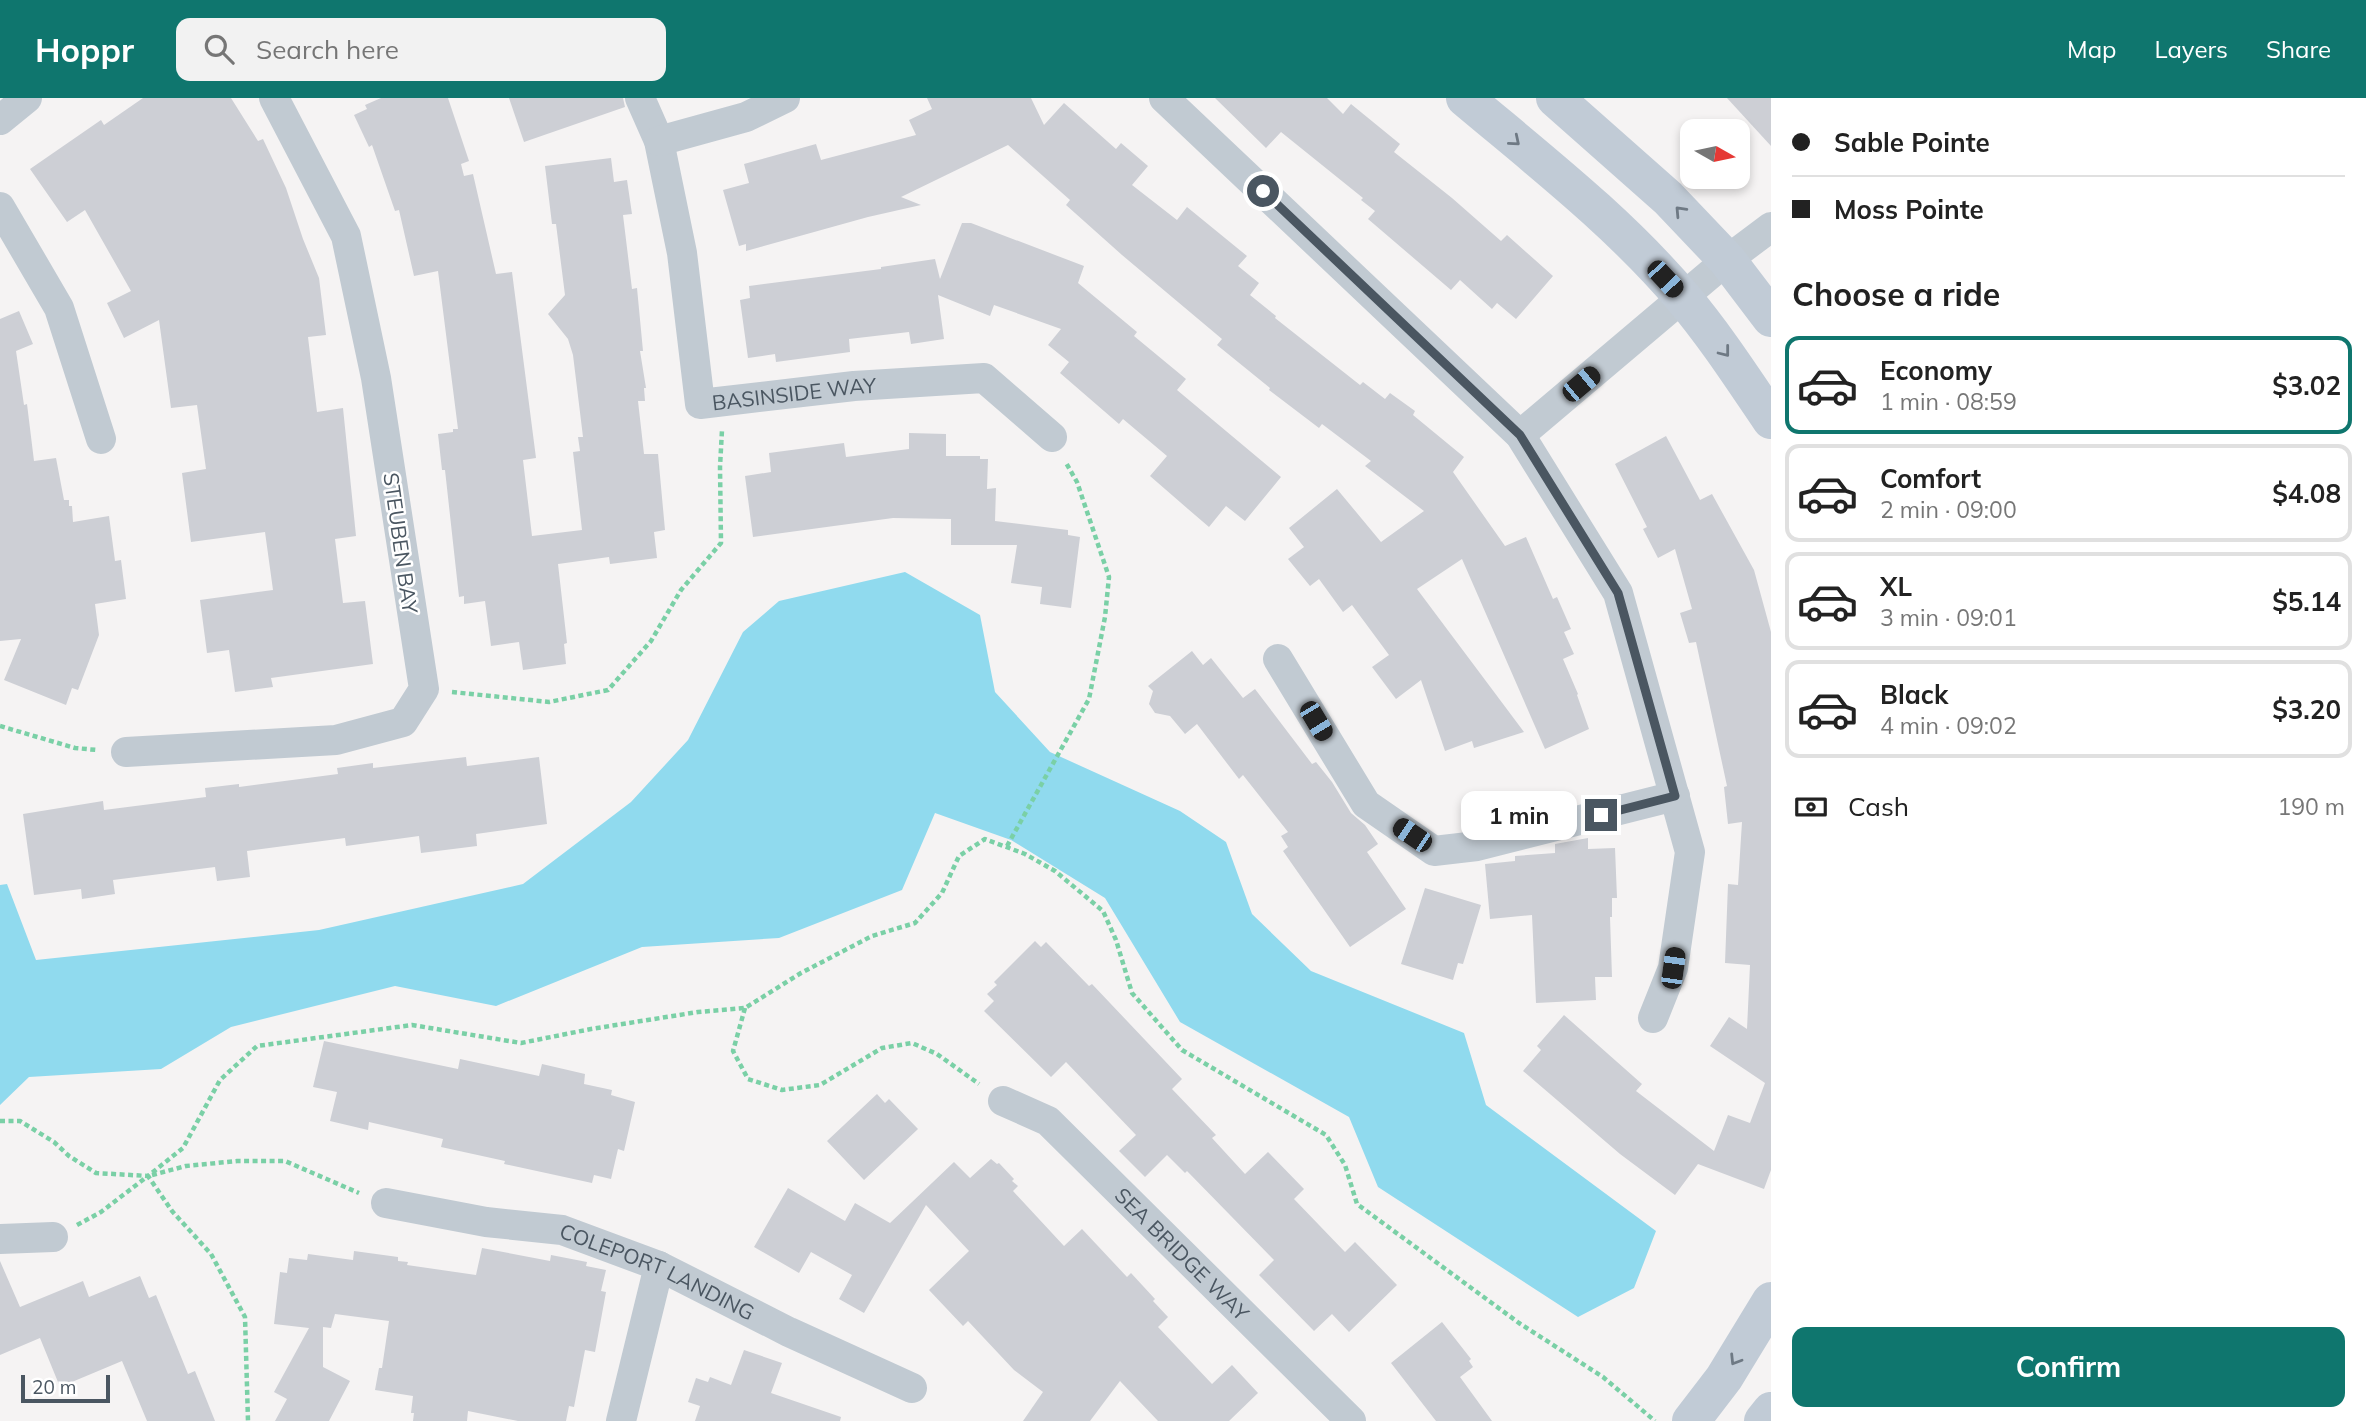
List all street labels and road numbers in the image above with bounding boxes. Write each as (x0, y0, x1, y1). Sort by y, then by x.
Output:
street label: BASINSIDE WAY (711, 372, 877, 415)
street label: STEUBEN BAY (378, 471, 424, 615)
street label: SEA BRIDGE WAY (1110, 1182, 1255, 1326)
street label: COLEPORT LANDING (556, 1217, 759, 1325)

